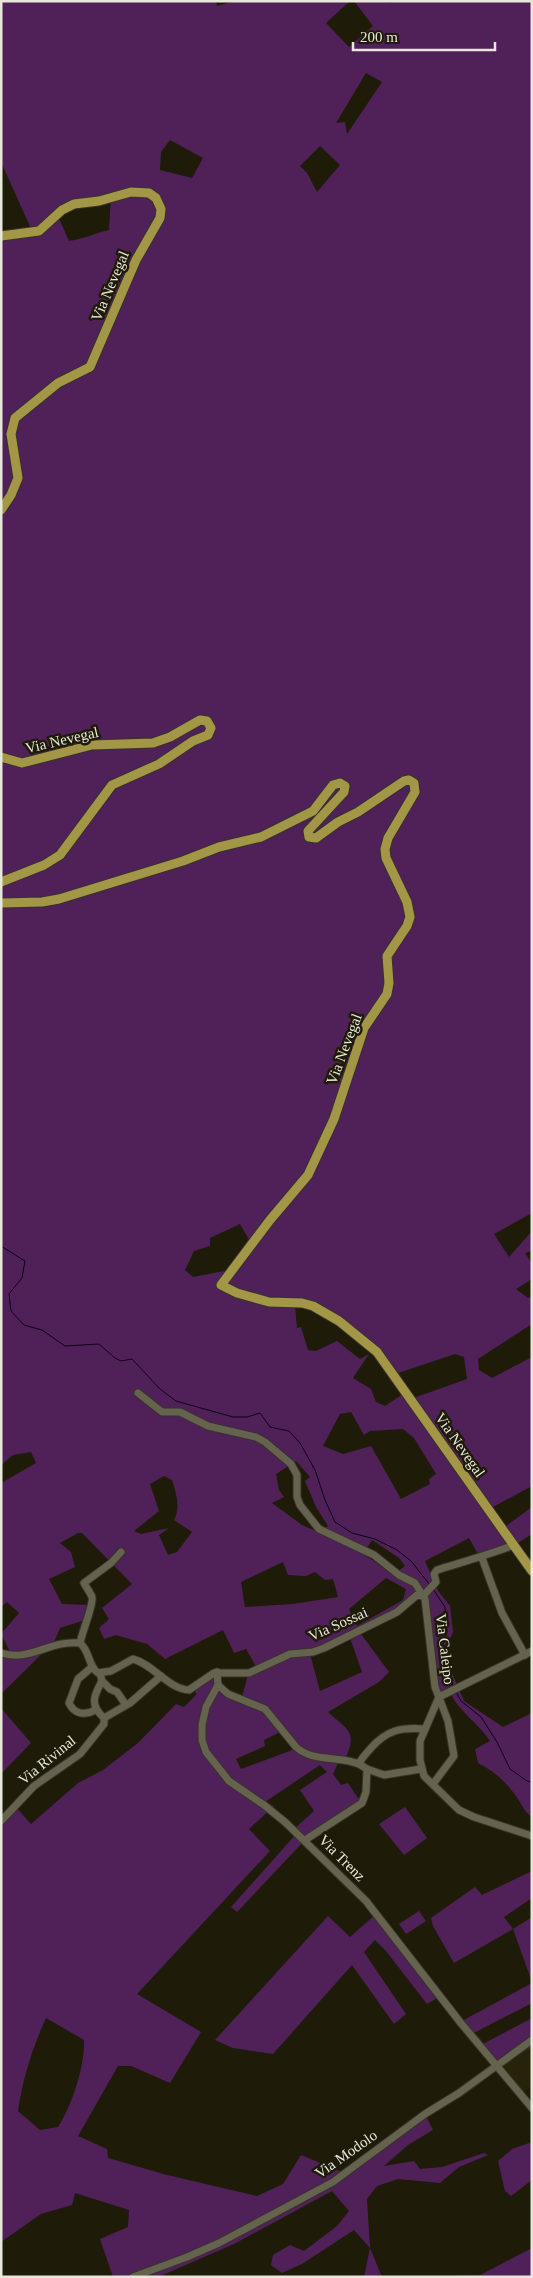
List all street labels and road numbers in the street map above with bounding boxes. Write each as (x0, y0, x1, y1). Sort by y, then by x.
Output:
street label: Via Nevegal (88, 249, 132, 323)
street label: Via Nevegal (24, 724, 100, 756)
street label: Via Nevegal (323, 1011, 365, 1087)
street label: Via Nevegal (432, 1410, 488, 1480)
street label: Via Sossai (306, 1604, 370, 1644)
street label: Via Caleipo (433, 1613, 457, 1685)
street label: Via Rivinal (15, 1732, 79, 1788)
street label: Via Trenz (316, 1832, 369, 1885)
street label: Via Modolo (312, 2127, 380, 2181)

